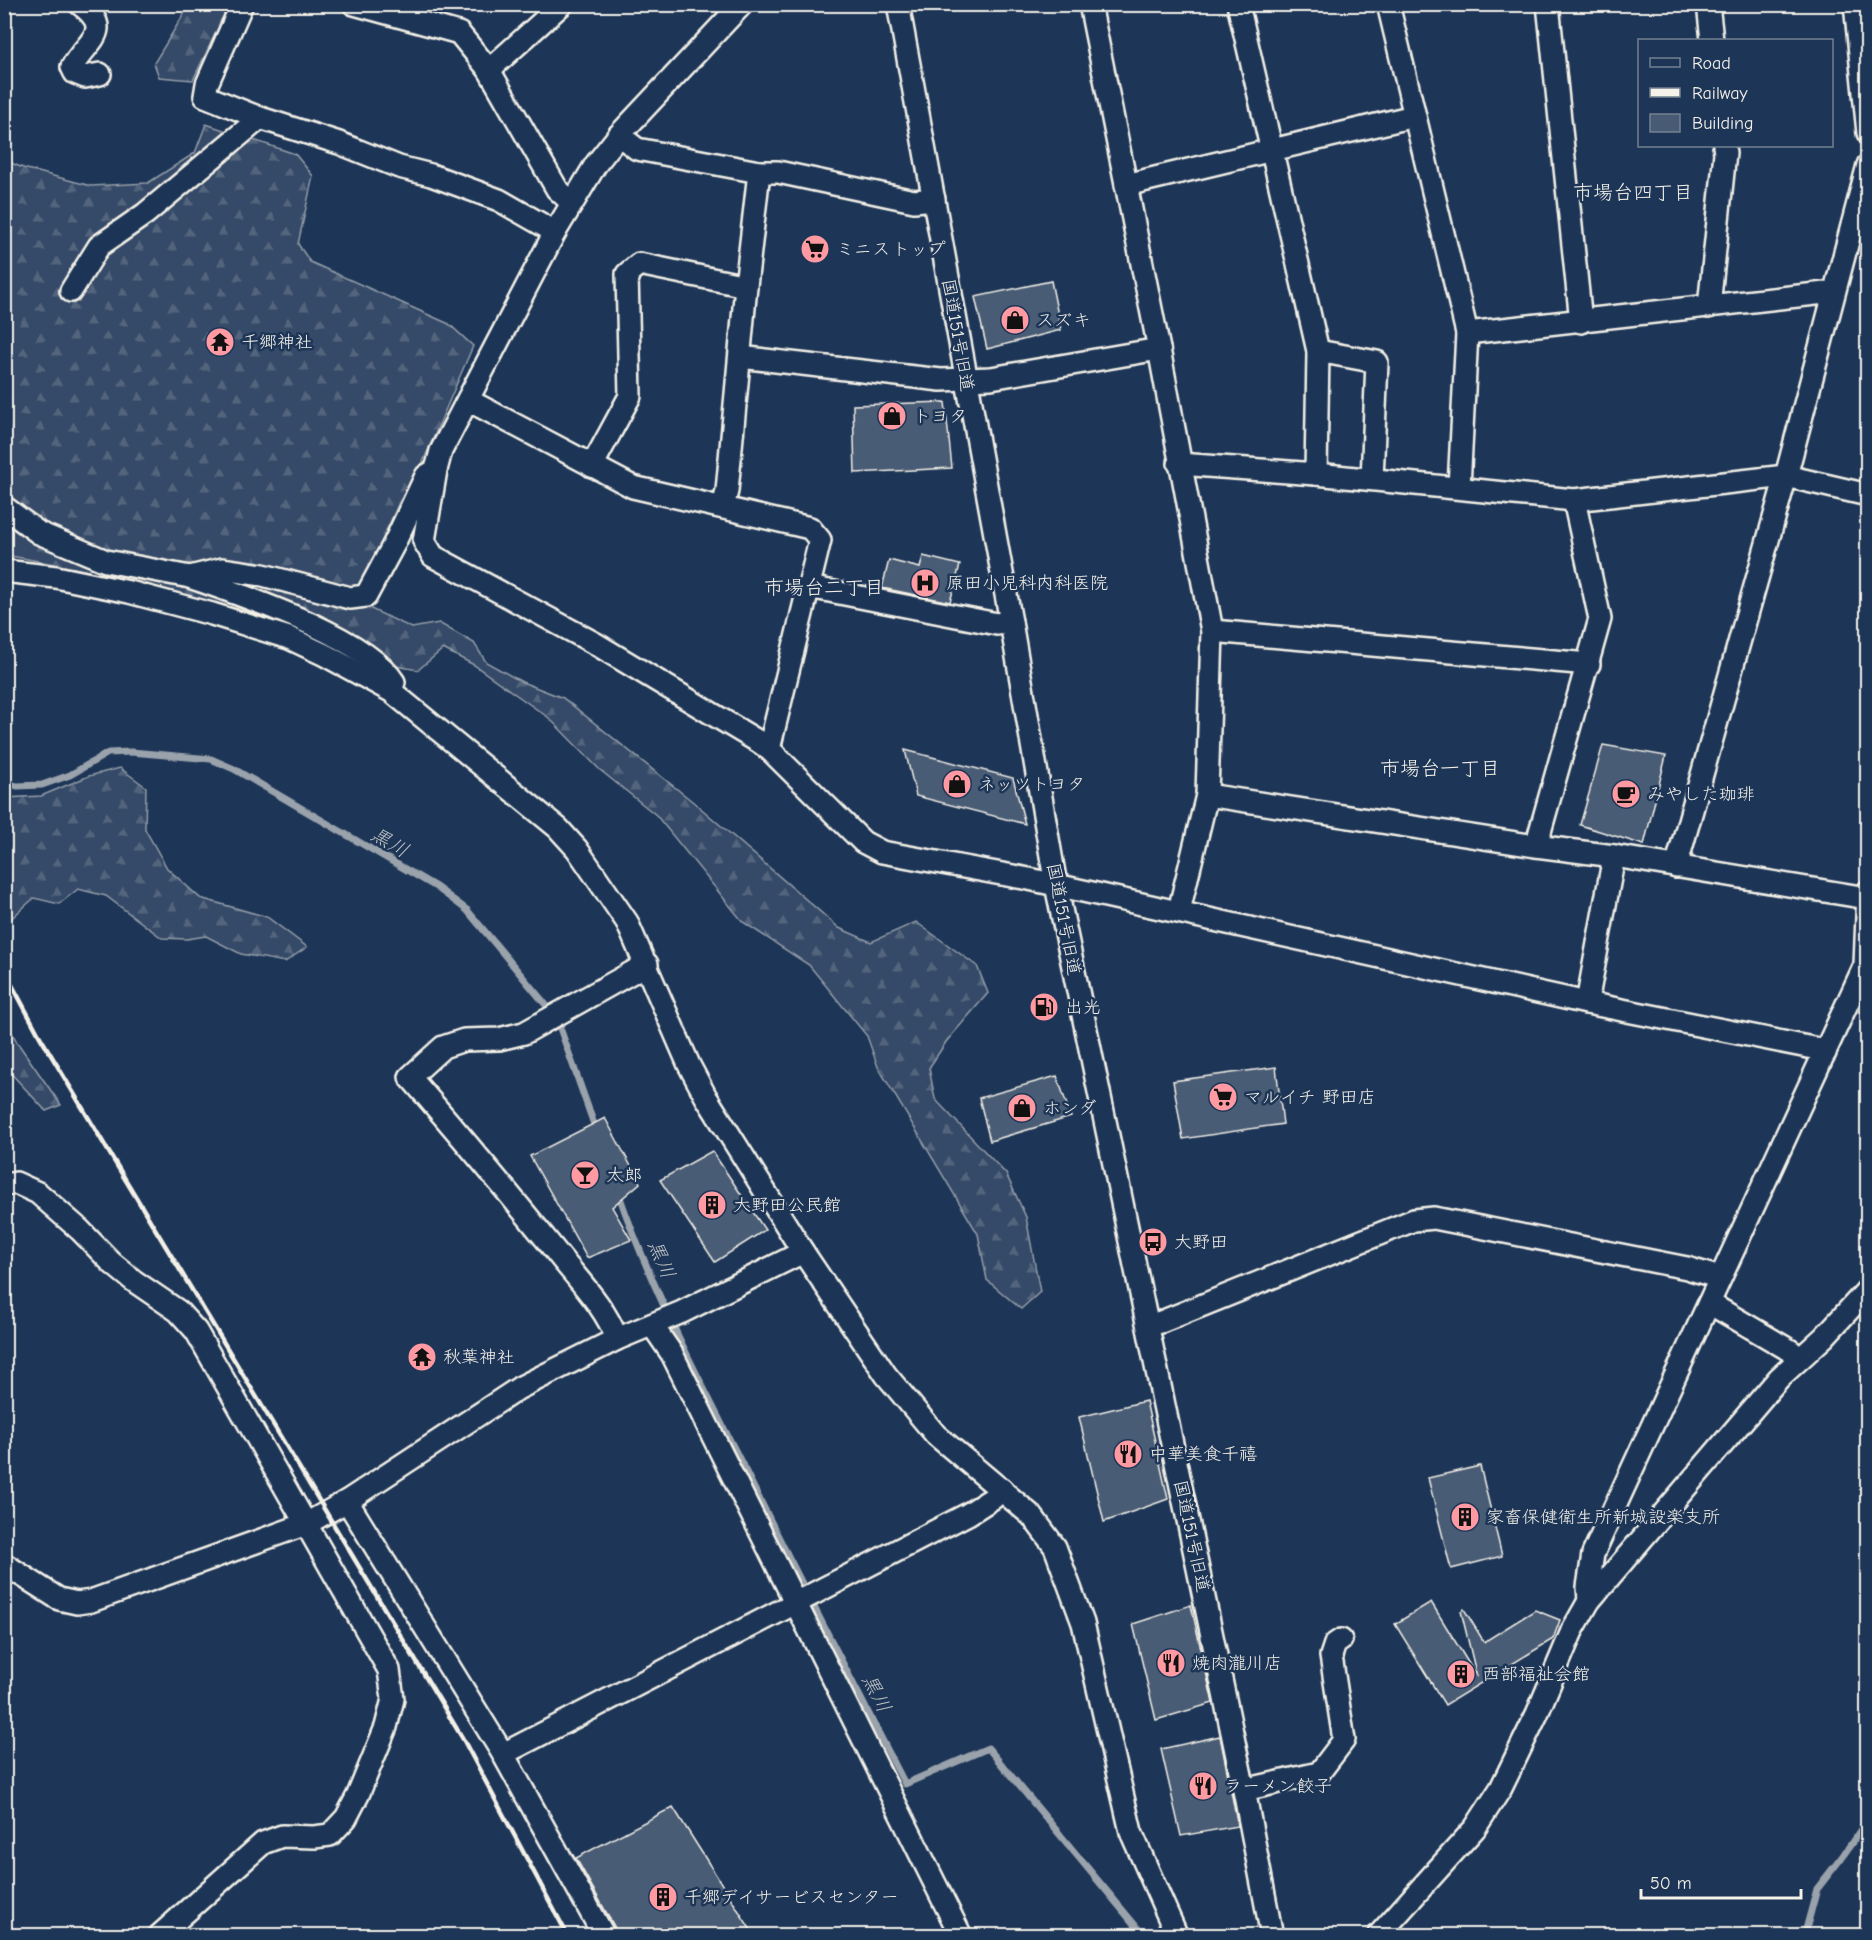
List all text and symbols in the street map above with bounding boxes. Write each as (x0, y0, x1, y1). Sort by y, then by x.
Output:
legend (1638, 39, 1833, 147)
text: Road (1692, 53, 1731, 74)
text: Railway (1692, 83, 1749, 104)
text: Building (1692, 113, 1754, 134)
district label: 市場台四丁目 (1573, 181, 1693, 204)
supermarket icon: ミニストップ (799, 233, 831, 265)
place label: ミニストップ (836, 239, 946, 260)
street label: 国道151号旧道 (937, 277, 978, 393)
shop icon: スズキ (999, 304, 1031, 336)
place label: スズキ (1036, 310, 1091, 331)
temple icon: 千郷神社 (204, 326, 236, 358)
place label: 千郷神社 (241, 332, 313, 353)
shop icon: トヨタ (876, 400, 908, 432)
place label: トヨタ (913, 406, 967, 427)
hospital icon: 原田小児科内科医院 (909, 567, 941, 599)
place label: 原田小児科内科医院 (946, 573, 1108, 594)
district label: 市場台二丁目 (764, 576, 884, 599)
district label: 市場台一丁目 (1380, 757, 1500, 780)
shop icon: ネッツトヨタ (941, 768, 973, 800)
place label: ネッツトヨタ (978, 774, 1085, 795)
cafe icon: みやした珈琲 (1610, 778, 1642, 810)
place label: みやした珈琲 (1647, 784, 1755, 805)
water label: 黒川 (367, 822, 413, 862)
street label: 国道151号旧道 (1042, 861, 1085, 977)
fuel station icon: 出光 (1028, 991, 1060, 1023)
place label: 出光 (1065, 997, 1101, 1018)
supermarket icon: マルイチ 野田店 (1207, 1081, 1239, 1113)
place label: マルイチ 野田店 (1244, 1087, 1376, 1108)
shop icon: ホンダ (1006, 1092, 1038, 1124)
place label: ホンダ (1043, 1098, 1096, 1119)
bar icon: 太郎 (569, 1159, 601, 1191)
place label: 太郎 (606, 1165, 642, 1186)
building icon: 大野田公民館 (696, 1189, 728, 1221)
place label: 大野田公民館 (733, 1195, 841, 1216)
bus stop icon: 大野田 (1137, 1226, 1169, 1258)
place label: 大野田 (1174, 1232, 1228, 1253)
water label: 黒川 (643, 1236, 680, 1282)
temple icon: 秋葉神社 (406, 1341, 438, 1373)
place label: 秋葉神社 (443, 1347, 515, 1368)
restaurant icon: 中華美食千禧 (1112, 1438, 1144, 1470)
place label: 中華美食千禧 (1149, 1444, 1257, 1465)
street label: 国道151号旧道 (1169, 1478, 1214, 1594)
building icon: 家畜保健衛生所新城設楽支所 (1449, 1501, 1481, 1533)
place label: 家畜保健衛生所新城設楽支所 (1486, 1507, 1720, 1528)
restaurant icon: 焼肉瀧川店 (1155, 1647, 1187, 1679)
place label: 焼肉瀧川店 (1192, 1653, 1282, 1674)
building icon: 西部福祉会館 (1445, 1658, 1477, 1690)
place label: 西部福祉会館 (1482, 1664, 1590, 1685)
water label: 黒川 (857, 1670, 896, 1716)
restaurant icon: ラーメン餃子 (1187, 1770, 1219, 1802)
place label: ラーメン餃子 (1224, 1776, 1332, 1797)
scale bar (1641, 1862, 1802, 1900)
text: 50 m (1650, 1873, 1692, 1894)
building icon: 千郷デイサービスセンター (647, 1881, 679, 1913)
place label: 千郷デイサービスセンター (684, 1887, 899, 1908)

